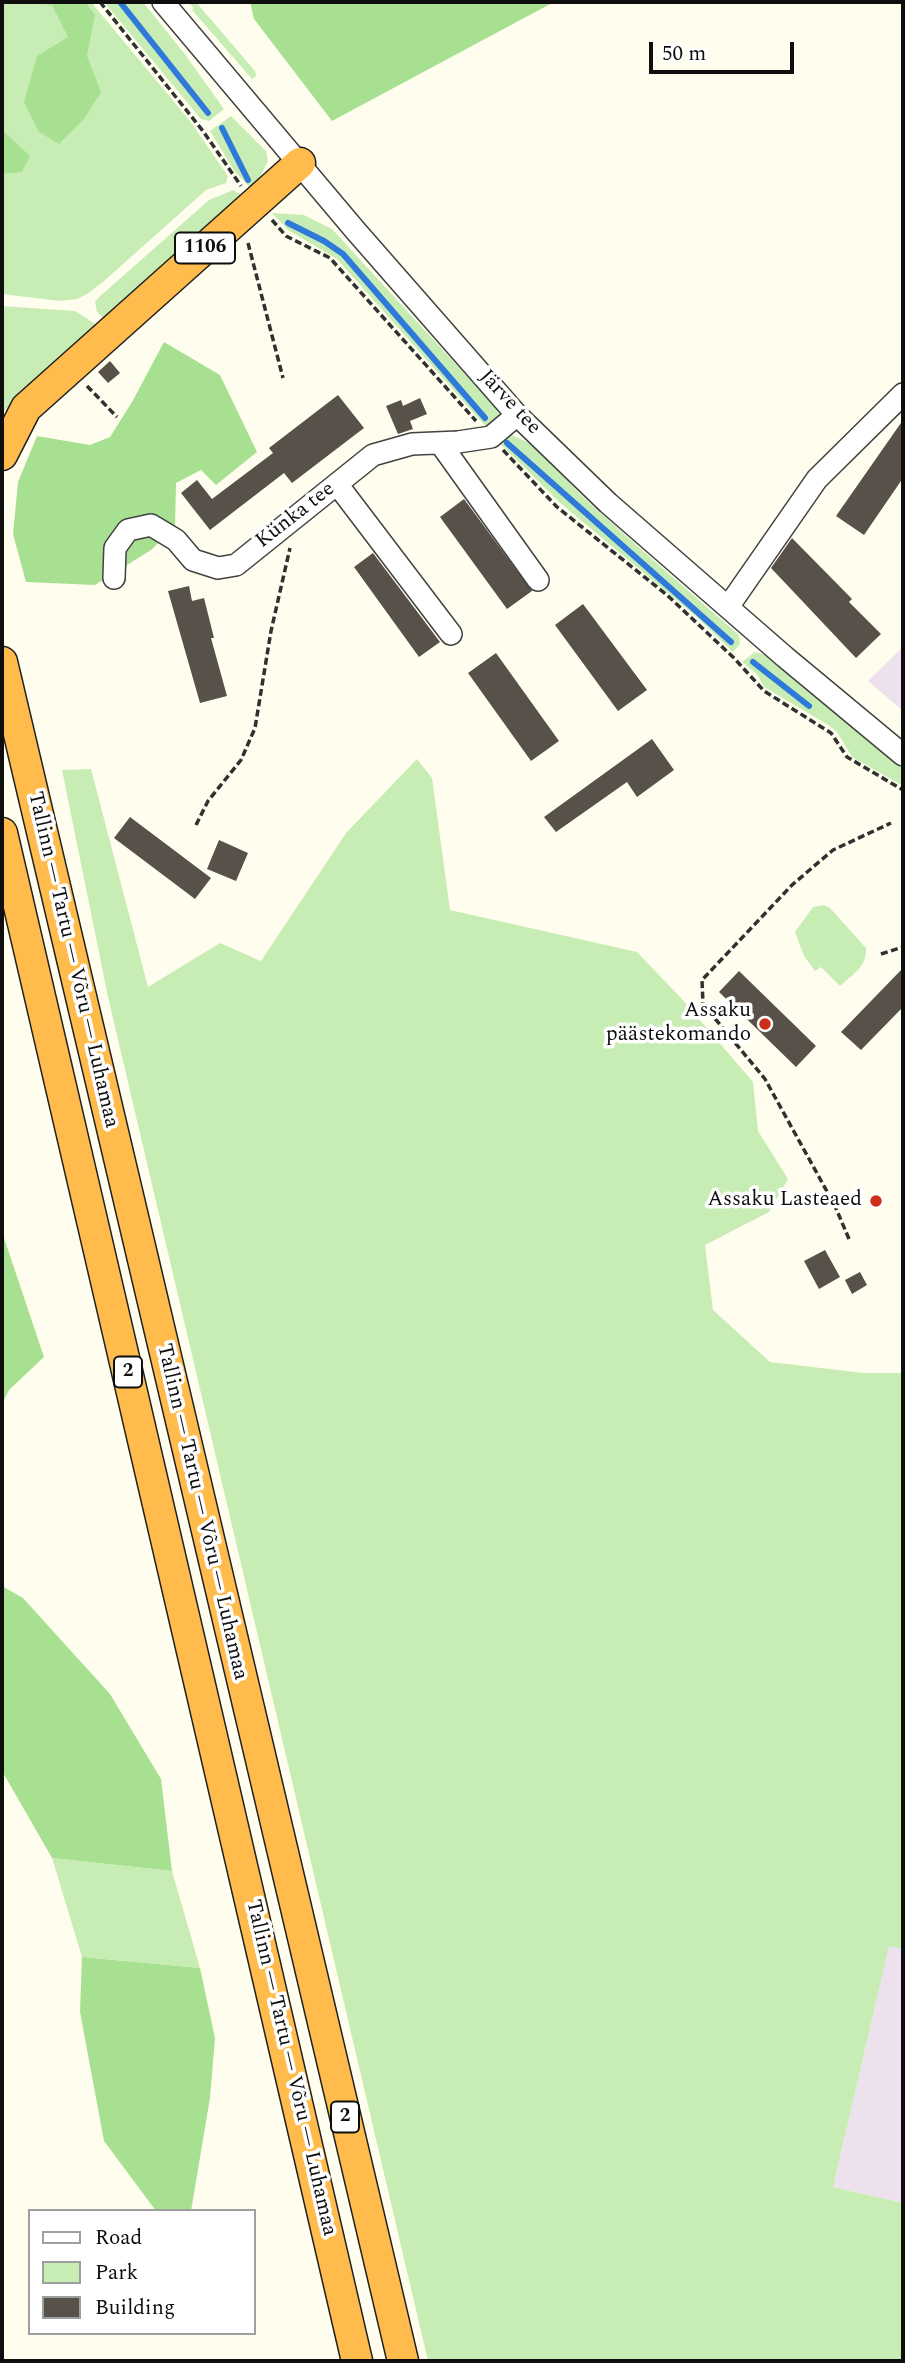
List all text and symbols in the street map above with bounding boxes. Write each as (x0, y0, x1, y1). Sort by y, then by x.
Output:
scale bar (653, 28, 798, 72)
text: 50 m (662, 38, 706, 70)
road number: 1106 (175, 232, 235, 264)
street label: Järve tee (473, 365, 545, 441)
street label: Künka tee (252, 477, 340, 555)
street label: Tallinn — Tartu — Võru — Luhamaa (21, 789, 123, 1131)
place label: Assaku päästekomando (606, 999, 751, 1049)
marker: Assaku päästekomando (757, 1016, 773, 1032)
place label: Assaku Lasteaed (708, 1188, 862, 1214)
marker: Assaku Lasteaed (868, 1193, 884, 1209)
street label: Tallinn — Tartu — Võru — Luhamaa (150, 1341, 252, 1683)
road number: 2 (114, 1356, 142, 1388)
street label: Tallinn — Tartu — Võru — Luhamaa (239, 1897, 341, 2239)
road number: 2 (331, 2102, 359, 2132)
legend (28, 2209, 256, 2335)
text: Road (95, 2222, 142, 2254)
text: Park (95, 2257, 138, 2289)
text: Building (95, 2292, 175, 2324)

